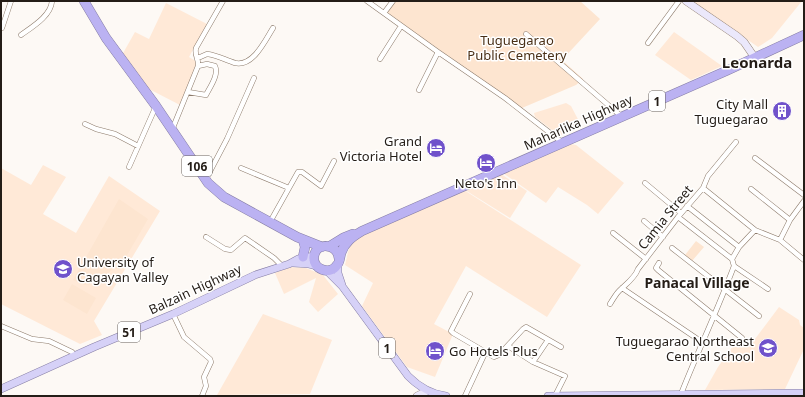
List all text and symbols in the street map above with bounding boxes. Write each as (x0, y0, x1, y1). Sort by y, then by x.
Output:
park label: Tuguegarao Public Cemetery (467, 31, 567, 64)
district label: Leonarda (722, 52, 792, 72)
street label: Maharlika Highway (521, 90, 636, 154)
road number: 1 (649, 91, 665, 111)
place label: City Mall Tuguegarao (694, 95, 768, 128)
building icon: City Mall Tuguegarao (771, 100, 793, 122)
place label: Grand Victoria Hotel (340, 132, 422, 165)
hotel icon: Grand Victoria Hotel (425, 137, 447, 159)
hotel icon: Neto's Inn (475, 152, 497, 174)
road number: 106 (182, 156, 212, 176)
place label: Neto's Inn (455, 174, 517, 192)
street label: Camia Street (633, 181, 697, 253)
place label: University of Cagayan Valley (77, 253, 169, 286)
school or university icon: University of Cagayan Valley (52, 258, 74, 280)
street label: Balzain Highway (146, 259, 245, 318)
district label: Panacal Village (644, 273, 750, 292)
road number: 51 (118, 322, 140, 342)
place label: Tuguegarao Northeast Central School (616, 332, 754, 365)
school or university icon: Tuguegarao Northeast Central School (757, 337, 779, 359)
road number: 1 (379, 338, 395, 358)
hotel icon: Go Hotels Plus (424, 340, 446, 362)
place label: Go Hotels Plus (449, 342, 538, 360)

